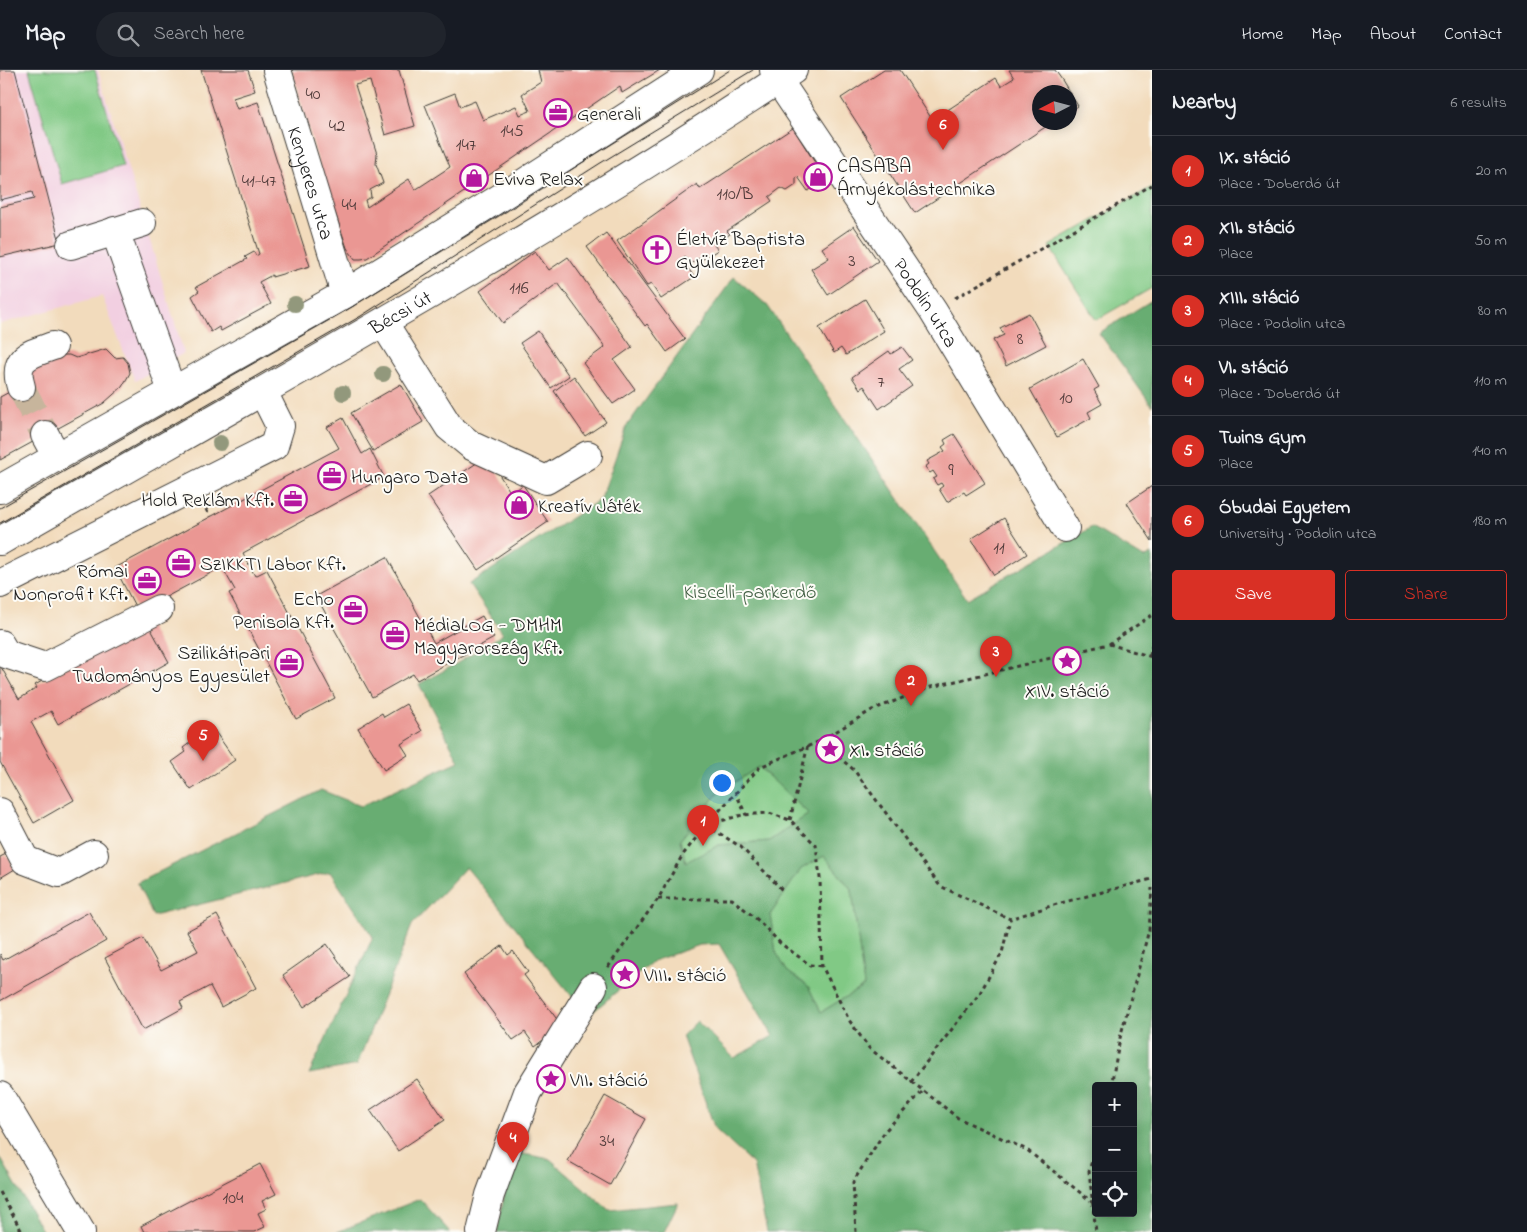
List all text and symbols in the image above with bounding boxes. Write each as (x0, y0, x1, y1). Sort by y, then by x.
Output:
search box (96, 12, 446, 57)
text: Map (25, 17, 66, 52)
icon: search (114, 21, 142, 49)
text: Search here (154, 21, 245, 48)
text: Home (1242, 22, 1283, 48)
text: Map (1311, 22, 1342, 48)
text: About (1370, 22, 1416, 48)
text: Contact (1444, 22, 1502, 48)
house number: 40 (305, 82, 321, 108)
north arrow (1032, 85, 1077, 130)
text: Nearby (1172, 88, 1236, 118)
text: 6 results (1450, 91, 1507, 115)
office icon: Generali (543, 98, 573, 128)
place label: Generali (577, 101, 641, 130)
pin: 6 (927, 109, 959, 150)
house number: 42 (329, 114, 345, 140)
house number: 145 (500, 119, 524, 145)
street label: Kenyeres utca (278, 124, 340, 244)
house number: 147 (456, 133, 477, 159)
text: IX. stáció (1219, 145, 1290, 172)
place label: CASABA Árnyékolástechnika (837, 153, 995, 205)
text: 1 (1185, 159, 1191, 183)
text: 20 m (1476, 159, 1507, 183)
shop icon: CASABA Árnyékolástechnika (803, 162, 833, 192)
shop icon: Eviva Relax (459, 163, 489, 193)
place label: Eviva Relax (493, 166, 583, 195)
house number: 41-47 (242, 169, 277, 195)
text: Place · Doberdó út (1219, 172, 1340, 196)
house number: 110/B (717, 182, 753, 208)
house number: 44 (342, 193, 357, 219)
text: XII. stáció (1219, 215, 1295, 242)
place label: Életvíz Baptista Gyülekezet (676, 226, 805, 278)
text: 2 (1184, 229, 1192, 253)
text: 50 m (1475, 229, 1507, 253)
church icon: Életvíz Baptista Gyülekezet (642, 235, 672, 265)
text: Place (1219, 242, 1253, 266)
house number: 3 (848, 249, 856, 275)
street label: Podolin utca (884, 253, 964, 354)
house number: 116 (509, 276, 529, 302)
street label: Bécsi út (364, 284, 438, 344)
text: XIII. stáció (1219, 285, 1299, 312)
text: 3 (1185, 299, 1191, 323)
text: 80 m (1478, 299, 1507, 323)
text: Place · Podolin utca (1219, 312, 1345, 336)
house number: 8 (1017, 327, 1024, 353)
text: VI. stáció (1219, 355, 1288, 382)
text: 4 (1185, 369, 1191, 393)
text: 110 m (1473, 369, 1507, 393)
house number: 7 (877, 370, 885, 396)
text: Place · Doberdó út (1219, 382, 1340, 406)
house number: 10 (1059, 386, 1073, 412)
text: Twins Gym (1219, 425, 1306, 452)
text: 5 (1183, 439, 1193, 463)
text: 140 m (1472, 439, 1507, 463)
text: Place (1219, 452, 1253, 476)
house number: 9 (948, 458, 954, 484)
office icon: Hungaro Data (317, 461, 347, 491)
place label: Hungaro Data (351, 464, 468, 494)
office icon: Hold Reklám Kft. (278, 484, 308, 514)
place label: Hold Reklám Kft. (141, 487, 274, 516)
shop icon: Kreatív Játék (504, 490, 534, 520)
place label: Kreatív Játék (538, 493, 641, 522)
text: Óbudai Egyetem (1219, 495, 1350, 522)
text: 6 (1184, 509, 1192, 533)
text: 180 m (1473, 509, 1507, 533)
text: University · Podolin utca (1219, 522, 1377, 546)
house number: 11 (993, 536, 1005, 562)
office icon: SzIKKTI Labor Kft. (166, 548, 196, 578)
place label: SzIKKTI Labor Kft. (200, 551, 346, 580)
place label: Római Nonprofit Kft. (13, 558, 128, 610)
office icon: Római Nonprofit Kft. (132, 566, 162, 596)
button: Save (1172, 570, 1335, 620)
button: Share (1345, 570, 1507, 620)
park label: Kiscelli-parkerdő (684, 579, 816, 608)
place label: Echo Penisola Kft. (233, 586, 334, 638)
office icon: Echo Penisola Kft. (338, 595, 368, 625)
place label: MédiaLOG - DMHM Magyarország Kft. (414, 612, 562, 665)
office icon: MédiaLOG - DMHM Magyarország Kft. (380, 620, 410, 650)
pin: 3 (980, 636, 1012, 677)
place label: Szilikátipari Tudományos Egyesület (72, 640, 270, 693)
place icon: XIV. stáció (1052, 646, 1082, 676)
office icon: Szilikátipari Tudományos Egyesület (274, 648, 304, 678)
pin: 2 (895, 665, 927, 706)
place label: XIV. stáció (1025, 678, 1109, 707)
pin: 5 (187, 720, 219, 761)
place icon: XI. stáció (815, 734, 845, 764)
place label: XI. stáció (849, 737, 924, 766)
your location (709, 770, 735, 796)
pin: 1 (687, 805, 719, 846)
place icon: VIII. stáció (610, 959, 640, 989)
place label: VIII. stáció (643, 962, 726, 991)
place icon: VII. stáció (536, 1064, 566, 1094)
place label: VII. stáció (569, 1067, 648, 1096)
map controls (1092, 1082, 1137, 1217)
button: + (1092, 1082, 1137, 1127)
pin: 4 (497, 1122, 529, 1163)
button: − (1092, 1127, 1137, 1172)
house number: 34 (600, 1129, 615, 1155)
button: locate (1092, 1172, 1137, 1217)
house number: 104 (223, 1186, 244, 1212)

